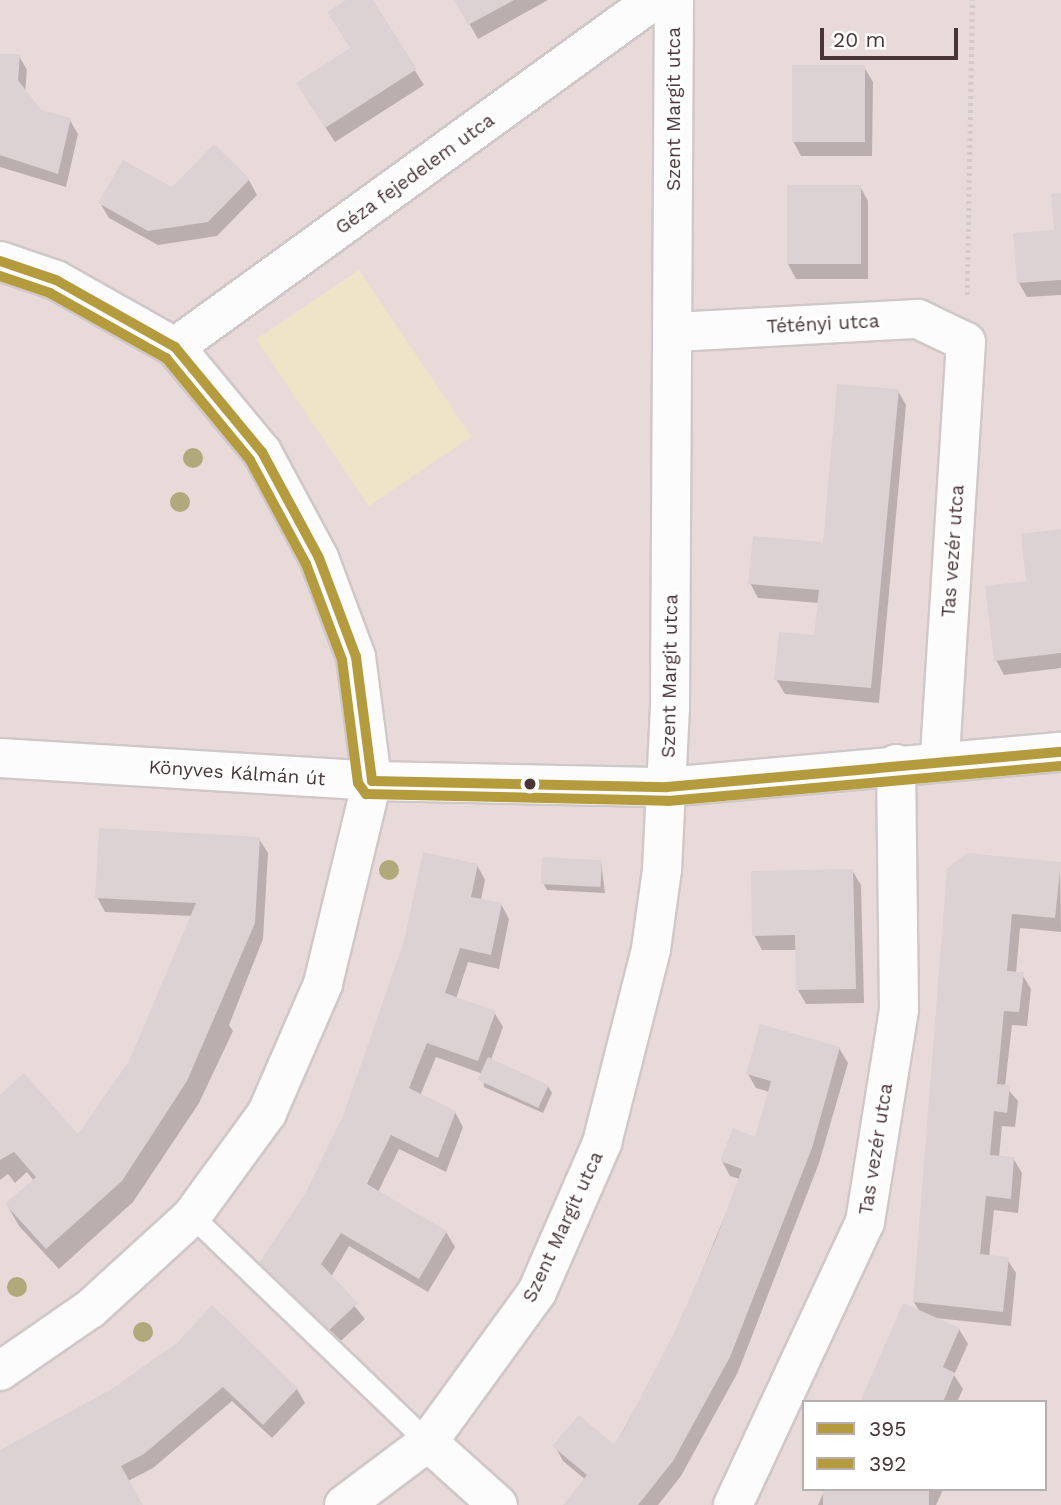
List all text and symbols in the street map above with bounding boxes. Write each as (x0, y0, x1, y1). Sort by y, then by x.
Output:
scale bar (823, 14, 961, 58)
street label: Szent Margit utca (663, 27, 685, 191)
text: 20 m (833, 27, 885, 52)
street label: Géza fejedelem utca (331, 108, 499, 240)
street label: Tétényi utca (766, 310, 880, 338)
street label: Tas vezér utca (937, 483, 969, 619)
street label: Szent Margit utca (657, 594, 683, 758)
street label: Könyves Kálmán út (148, 755, 326, 791)
unlabelled marker (523, 777, 537, 791)
street label: Tas vezér utca (854, 1081, 898, 1217)
street label: Szent Margit utca (518, 1148, 608, 1306)
legend (802, 1400, 1047, 1491)
text: 395 (869, 1416, 906, 1441)
text: 392 (869, 1451, 906, 1476)

